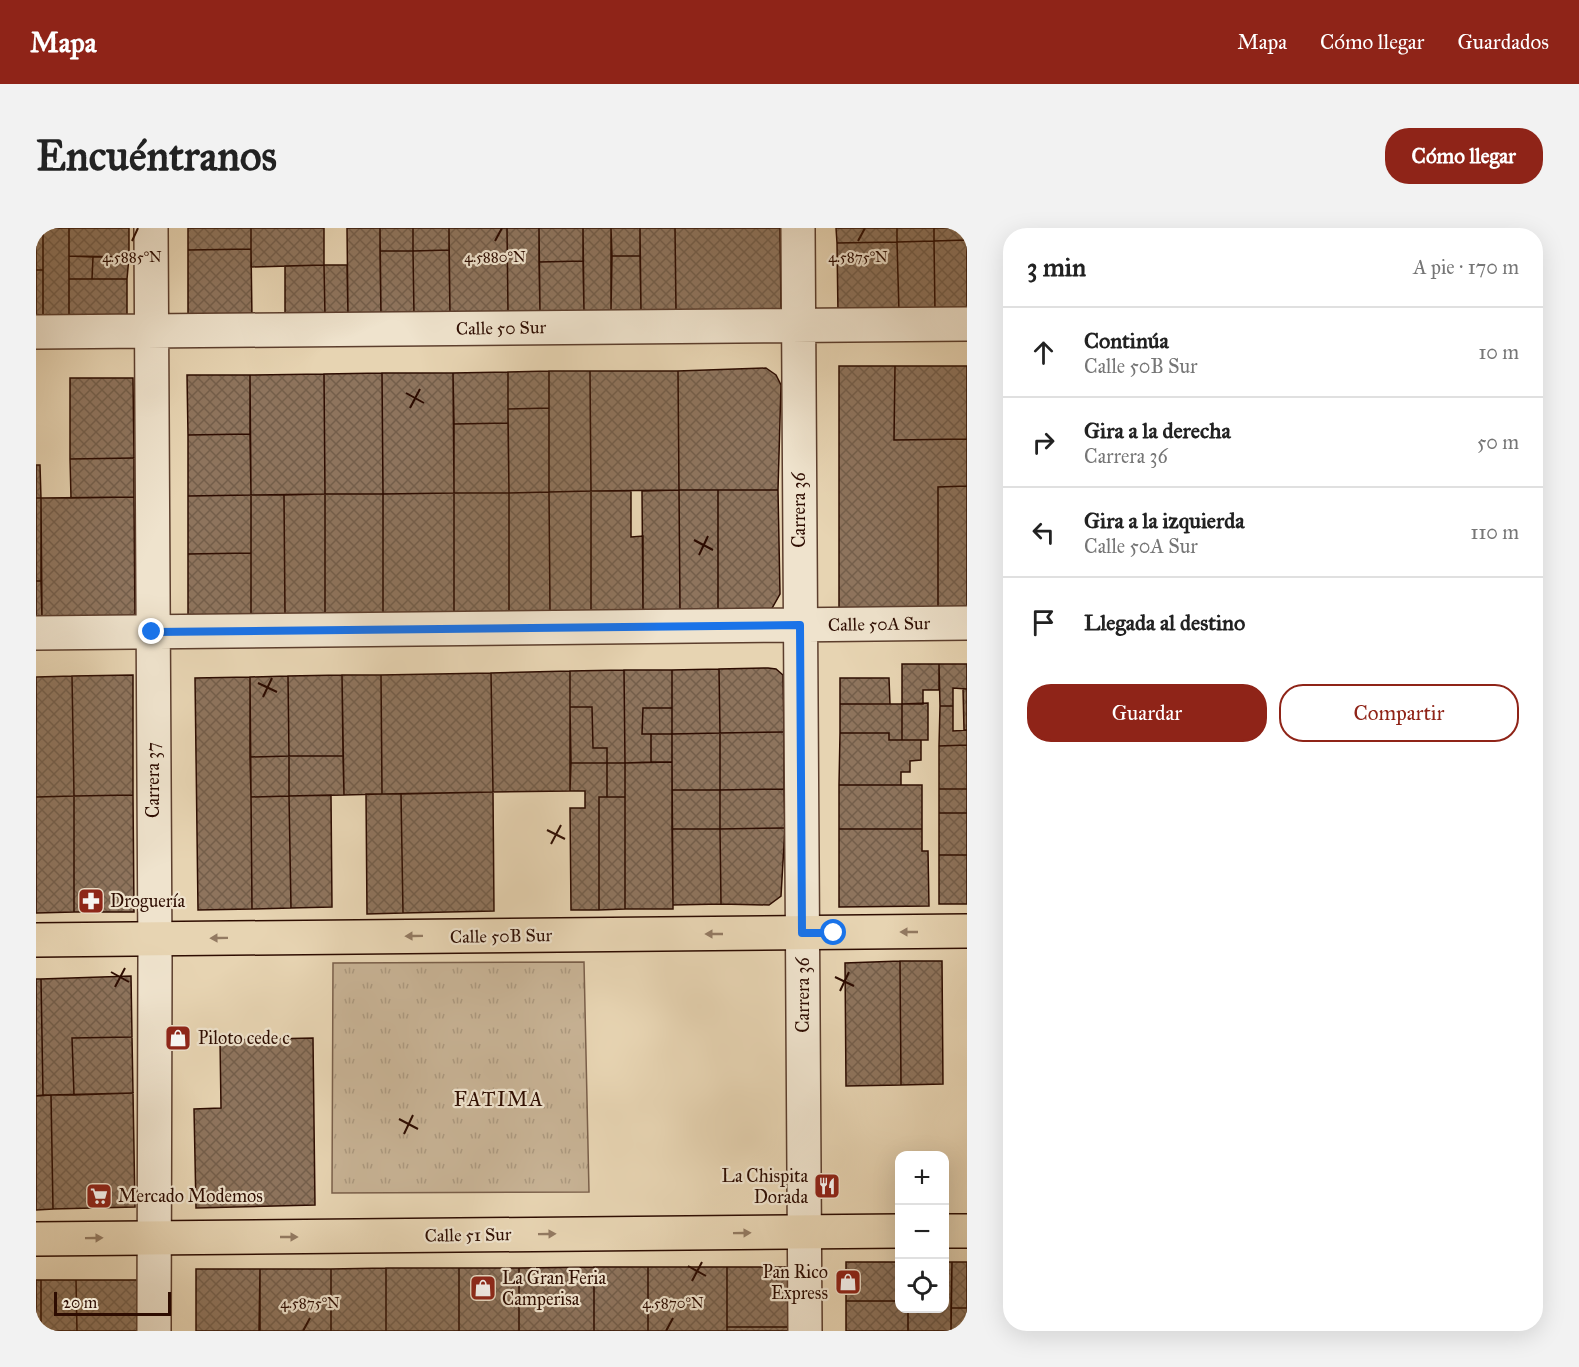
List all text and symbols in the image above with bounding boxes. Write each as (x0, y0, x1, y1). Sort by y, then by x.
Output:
text: Mapa (30, 25, 97, 60)
text: Mapa (1237, 29, 1287, 55)
text: Cómo llegar (1320, 29, 1424, 55)
text: Guardados (1457, 29, 1549, 55)
button: Cómo llegar (1385, 128, 1543, 184)
text: Encuéntranos (36, 130, 277, 182)
text: 4.5885°N (102, 248, 162, 266)
text: 4.5880°N (464, 248, 526, 266)
text: 4.5875°N (828, 248, 888, 266)
text: 3 min (1027, 251, 1086, 283)
text: A pie · 170 m (1413, 255, 1519, 279)
street label: Calle 50 Sur (456, 316, 547, 340)
text: Continúa (1084, 327, 1169, 354)
icon: ahead (1027, 336, 1060, 369)
text: 10 m (1478, 340, 1519, 364)
text: Calle 50B Sur (1084, 354, 1198, 378)
text: Gira a la derecha (1084, 417, 1231, 444)
icon: right (1027, 426, 1060, 459)
text: 50 m (1477, 430, 1519, 454)
text: Carrera 36 (1084, 444, 1168, 468)
street label: Carrera 36 (788, 472, 810, 548)
text: Gira a la izquierda (1084, 507, 1245, 534)
icon: left (1027, 516, 1060, 549)
text: 110 m (1471, 520, 1519, 544)
text: Calle 50A Sur (1084, 534, 1198, 558)
icon: arrive (1027, 606, 1060, 639)
text: Llegada al destino (1084, 609, 1245, 636)
street label: Calle 50A Sur (828, 612, 931, 636)
route end (138, 618, 164, 644)
button: Guardar (1027, 684, 1267, 742)
button: Compartir (1279, 684, 1519, 742)
street label: Carrera 37 (142, 742, 164, 818)
pharmacy icon: Droguería (76, 886, 106, 916)
place label: Droguería (110, 890, 185, 913)
route start (820, 919, 846, 945)
street label: Calle 50B Sur (450, 924, 553, 948)
one-way arrow (899, 927, 918, 937)
one-way arrow (704, 929, 723, 939)
one-way arrow (404, 932, 423, 941)
one-way arrow (209, 934, 228, 943)
street label: Carrera 36 (792, 957, 814, 1033)
shop icon: Piloto cede c (163, 1023, 193, 1053)
place label: Piloto cede c (198, 1027, 290, 1049)
district label: FATIMA (454, 1087, 544, 1111)
map controls (895, 1151, 949, 1313)
button: + (895, 1151, 949, 1205)
place label: La Chispita Dorada (722, 1165, 808, 1208)
restaurant icon: La Chispita Dorada (812, 1171, 842, 1201)
supermarket icon: Mercado Modemos (84, 1181, 114, 1211)
place label: Mercado Modemos (118, 1185, 263, 1207)
button: − (895, 1205, 949, 1259)
street label: Calle 51 Sur (424, 1223, 512, 1247)
one-way arrow (733, 1228, 752, 1237)
one-way arrow (538, 1229, 557, 1239)
one-way arrow (280, 1232, 299, 1242)
one-way arrow (85, 1233, 104, 1243)
button: locate (895, 1259, 949, 1313)
place label: Pan Rico Express (762, 1261, 828, 1304)
place label: La Gran Feria Camperisa (502, 1267, 606, 1310)
shop icon: Pan Rico Express (833, 1267, 863, 1297)
shop icon: La Gran Feria Camperisa (468, 1273, 498, 1303)
scale bar (54, 1289, 171, 1316)
text: 20 m (63, 1293, 97, 1312)
text: 4.5875°N (280, 1294, 340, 1312)
text: 4.5870°N (642, 1294, 704, 1312)

